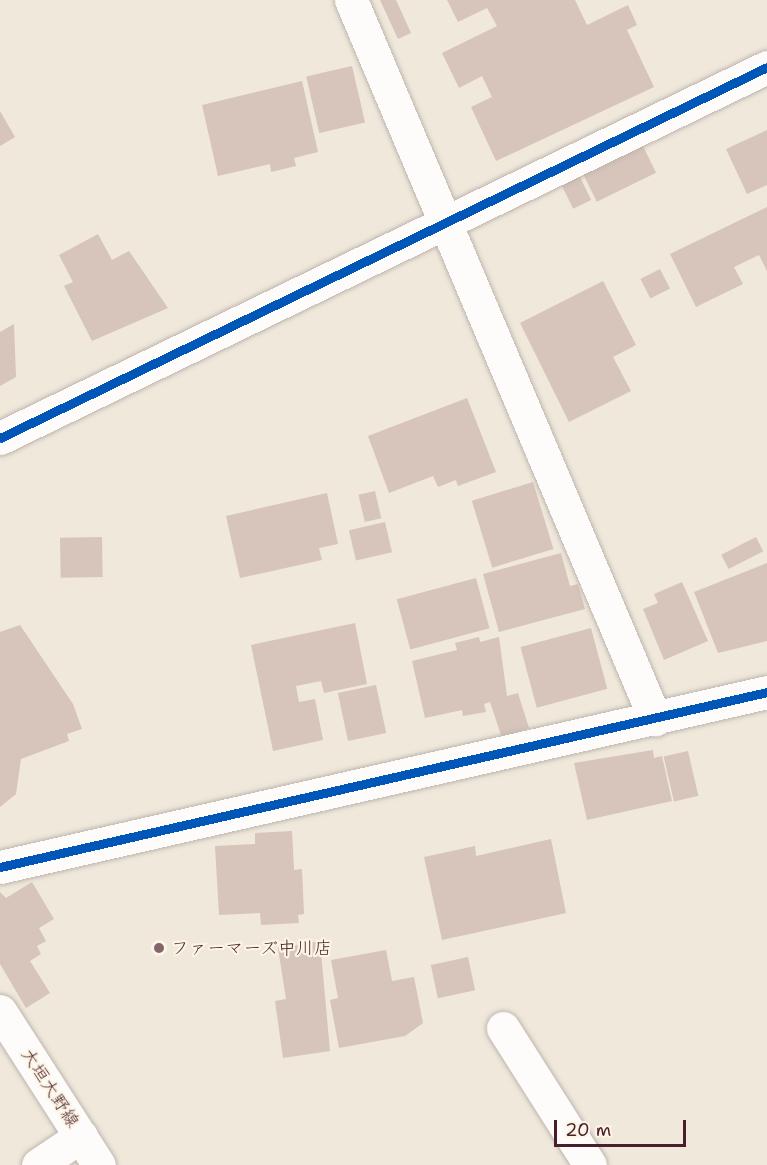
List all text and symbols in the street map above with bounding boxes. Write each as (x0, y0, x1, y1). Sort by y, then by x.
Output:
place label: ファーマーズ中川店 (171, 937, 333, 959)
marker: ファーマーズ中川店 (152, 941, 166, 955)
street label: 大垣大野線 (16, 1044, 84, 1132)
scale bar (557, 1108, 689, 1146)
text: 20 m (565, 1118, 611, 1142)

